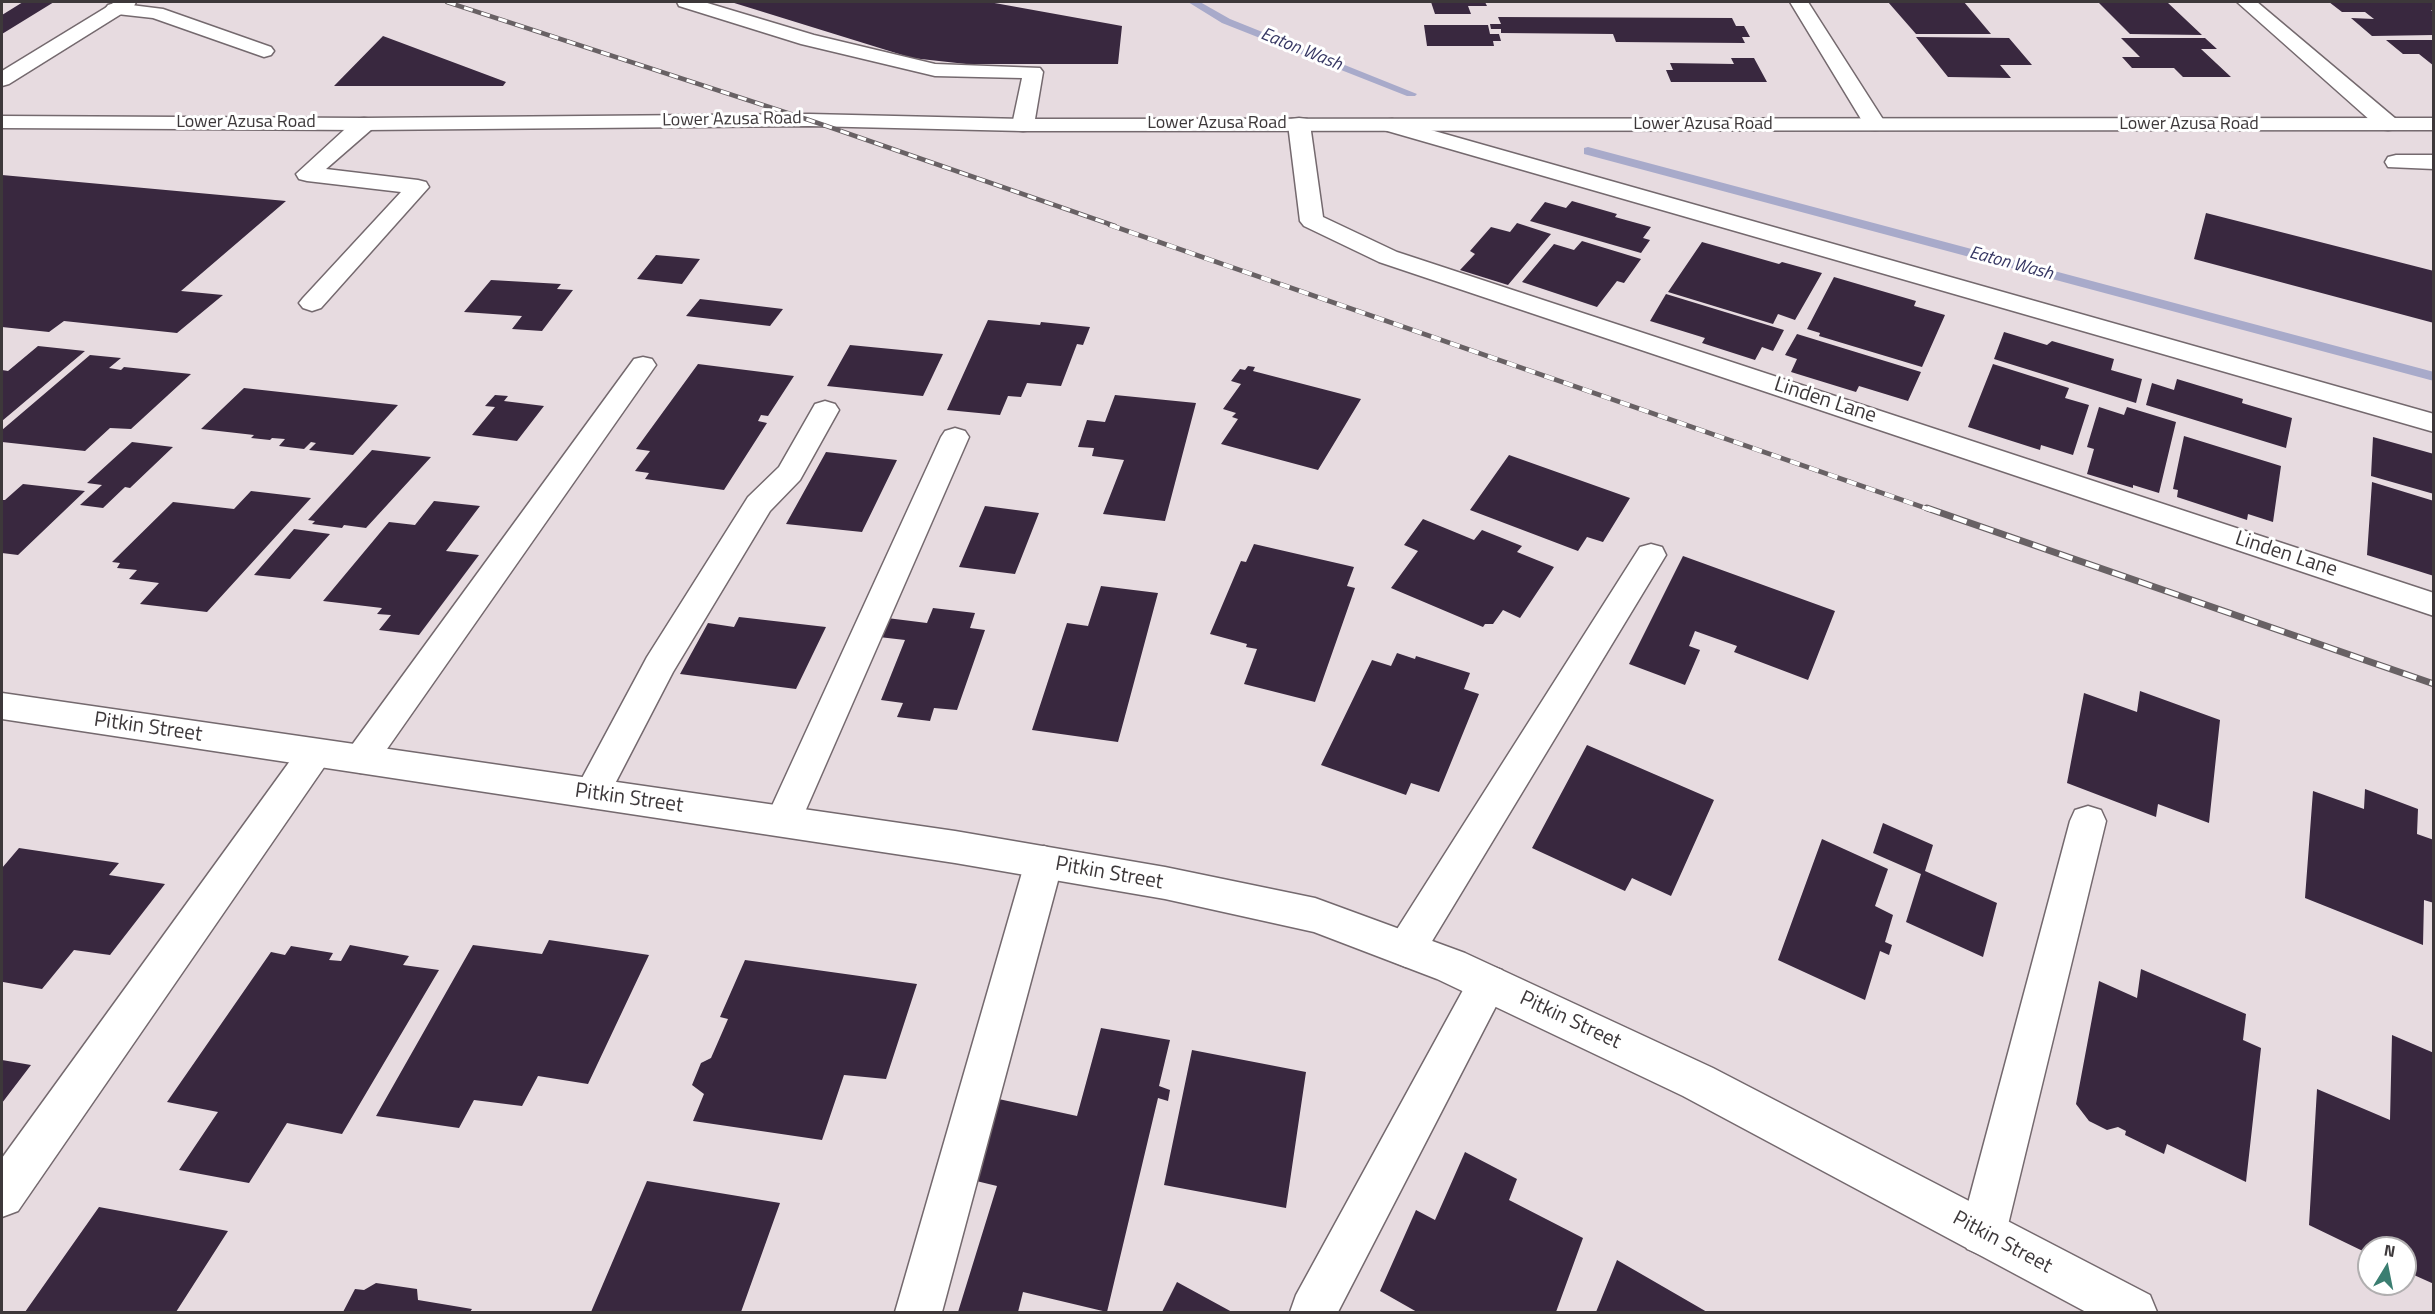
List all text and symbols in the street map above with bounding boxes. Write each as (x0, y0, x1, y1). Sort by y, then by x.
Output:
water label: Eaton Wash (1257, 24, 1345, 76)
street label: Lower Azusa Road (662, 108, 802, 132)
street label: Lower Azusa Road (176, 112, 316, 134)
street label: Lower Azusa Road (1147, 113, 1287, 135)
street label: Lower Azusa Road (1633, 114, 1773, 136)
street label: Lower Azusa Road (2119, 114, 2259, 136)
water label: Eaton Wash (1967, 242, 2055, 286)
street label: Linden Lane (1771, 373, 1879, 429)
street label: Linden Lane (2232, 527, 2340, 583)
street label: Pitkin Street (92, 708, 204, 748)
street label: Pitkin Street (573, 779, 685, 819)
street label: Pitkin Street (1053, 852, 1165, 896)
street label: Pitkin Street (1515, 987, 1625, 1055)
street label: Pitkin Street (1948, 1206, 2056, 1280)
north arrow (2357, 1236, 2417, 1296)
text: N (2382, 1237, 2397, 1263)

